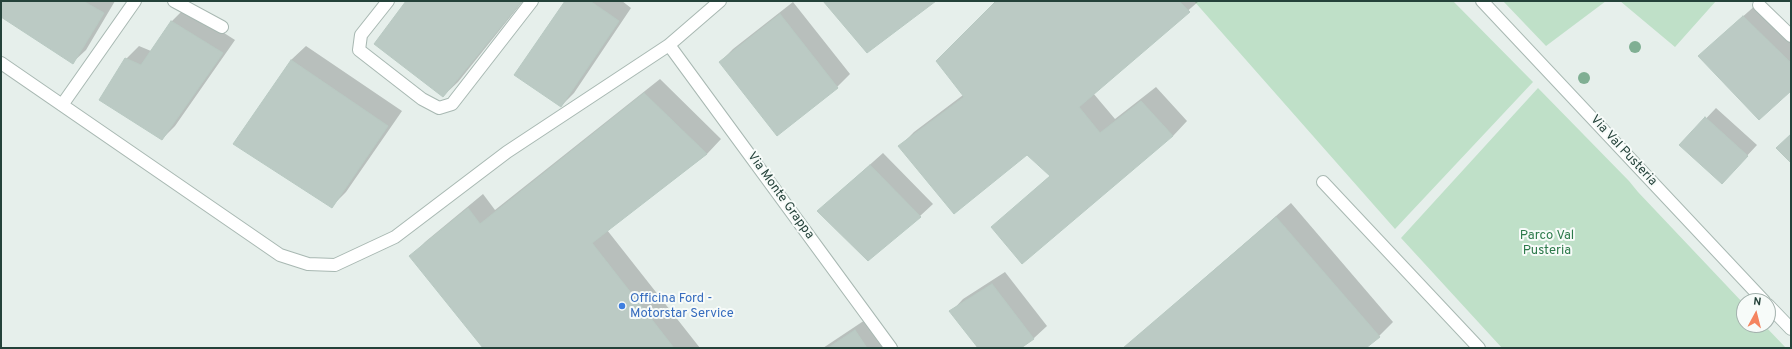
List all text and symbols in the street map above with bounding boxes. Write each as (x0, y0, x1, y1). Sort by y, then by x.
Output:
street label: Via Val Pusteria (1586, 112, 1660, 190)
street label: Via Monte Grappa (743, 149, 817, 243)
park label: Parco Val Pusteria (1520, 228, 1574, 259)
place label: Officina Ford - Motorstar Service (630, 291, 734, 322)
north arrow (1736, 293, 1776, 333)
text: N (1753, 295, 1762, 310)
marker: Officina Ford - Motorstar Service (617, 301, 627, 311)

